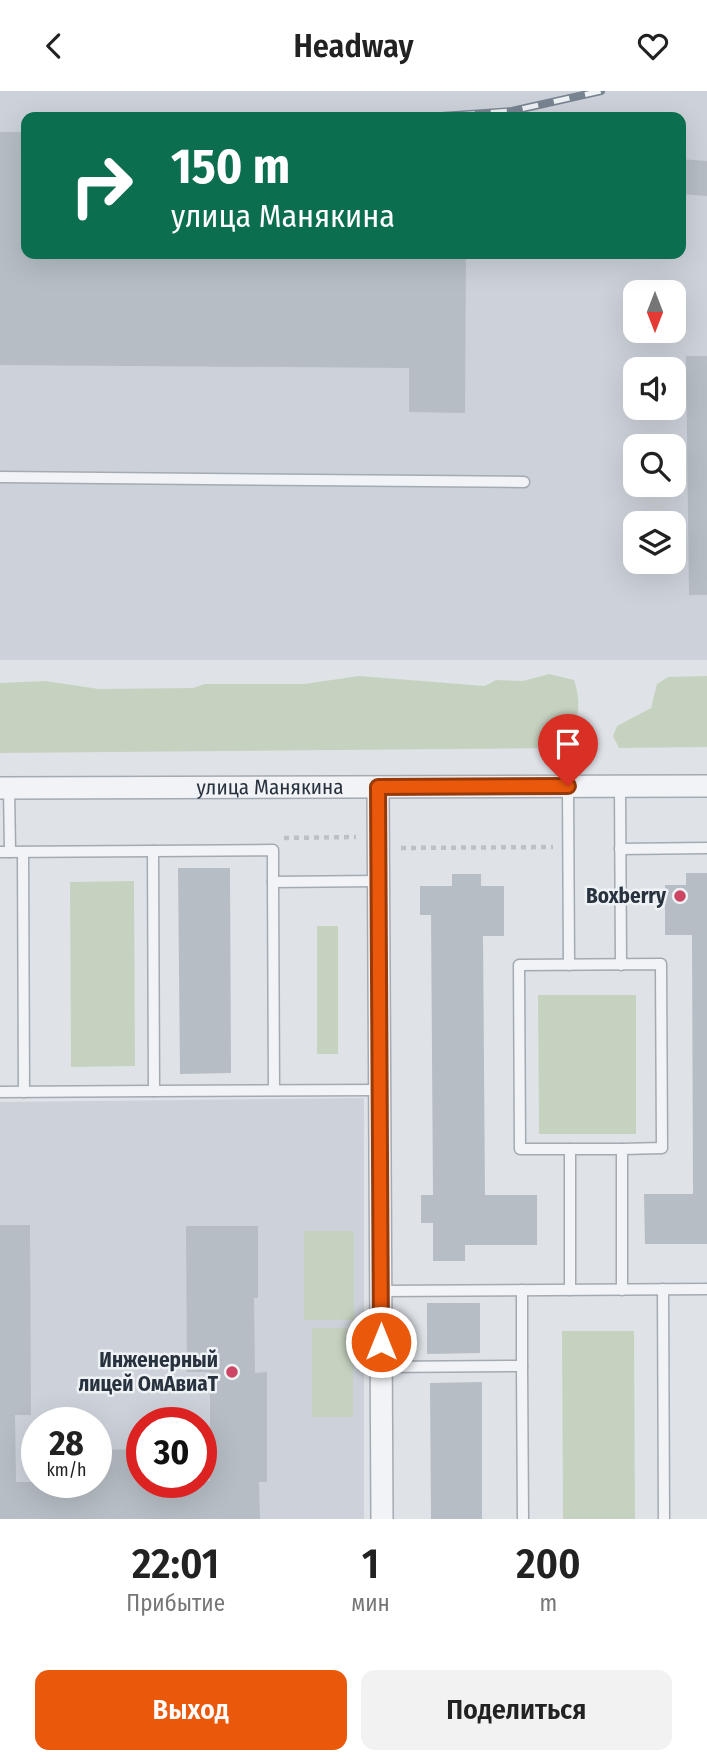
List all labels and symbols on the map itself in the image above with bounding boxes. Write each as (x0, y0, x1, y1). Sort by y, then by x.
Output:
north arrow (623, 280, 686, 343)
pin (538, 714, 598, 786)
street label: улица Манякина (196, 774, 344, 800)
place label: Boxberry (586, 883, 667, 909)
marker: Boxberry (672, 888, 688, 904)
position arrow (344, 1305, 418, 1379)
place label: Инженерный лицей ОмАвиаТ (78, 1347, 219, 1397)
marker: Инженерный лицей ОмАвиаТ (224, 1364, 240, 1380)
speed limit sign: 30 (126, 1407, 217, 1498)

